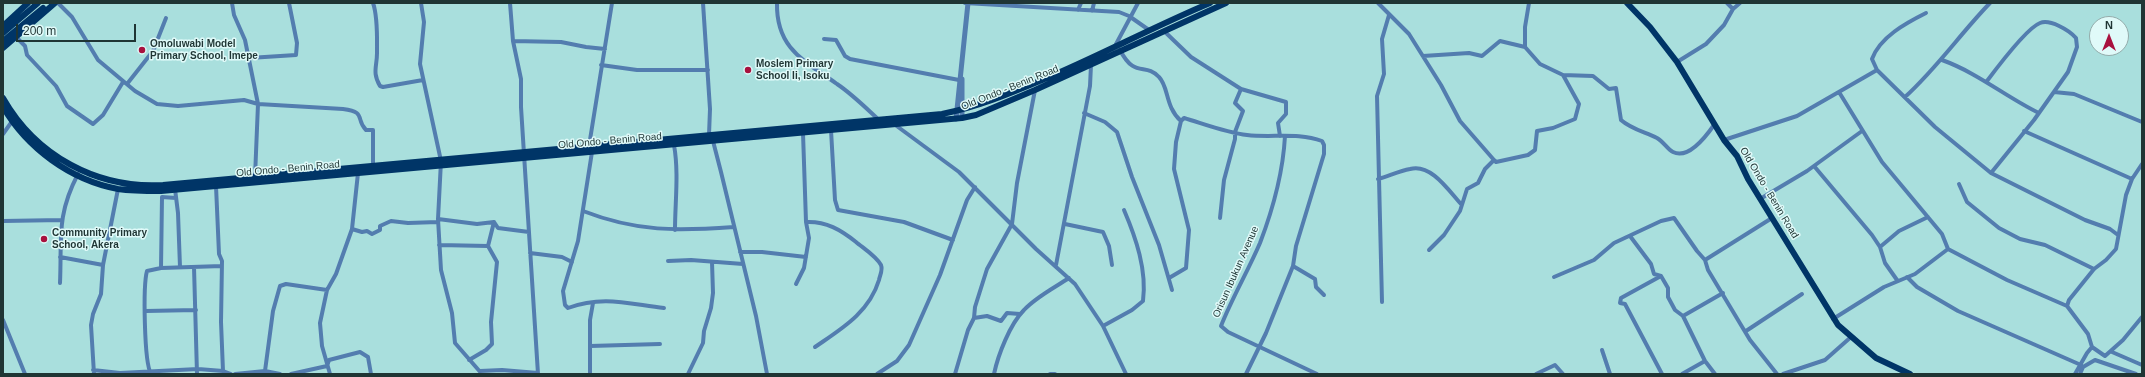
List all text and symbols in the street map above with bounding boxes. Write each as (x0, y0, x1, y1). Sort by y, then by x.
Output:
scale bar (18, 16, 138, 42)
north arrow (2089, 16, 2129, 56)
text: N (2105, 19, 2113, 31)
text: 200 m (23, 24, 56, 38)
place label: Omoluwabi Model Primary School, Imepe (150, 38, 258, 62)
marker: Omoluwabi Model Primary School, Imepe (137, 45, 147, 55)
place label: Moslem Primary School Ii, Isoku (756, 58, 833, 82)
street label: Old Ondo - Benin Road (960, 63, 1060, 113)
marker: Moslem Primary School Ii, Isoku (743, 65, 753, 75)
street label: Old Ondo - Benin Road (558, 130, 662, 152)
street label: Old Ondo - Benin Road (1737, 145, 1801, 241)
street label: Old Ondo - Benin Road (236, 158, 340, 180)
street label: Orisun Ibukun Avenue (1210, 224, 1262, 320)
place label: Community Primary School, Akera (52, 227, 147, 250)
marker: Community Primary School, Akera (39, 234, 49, 244)

